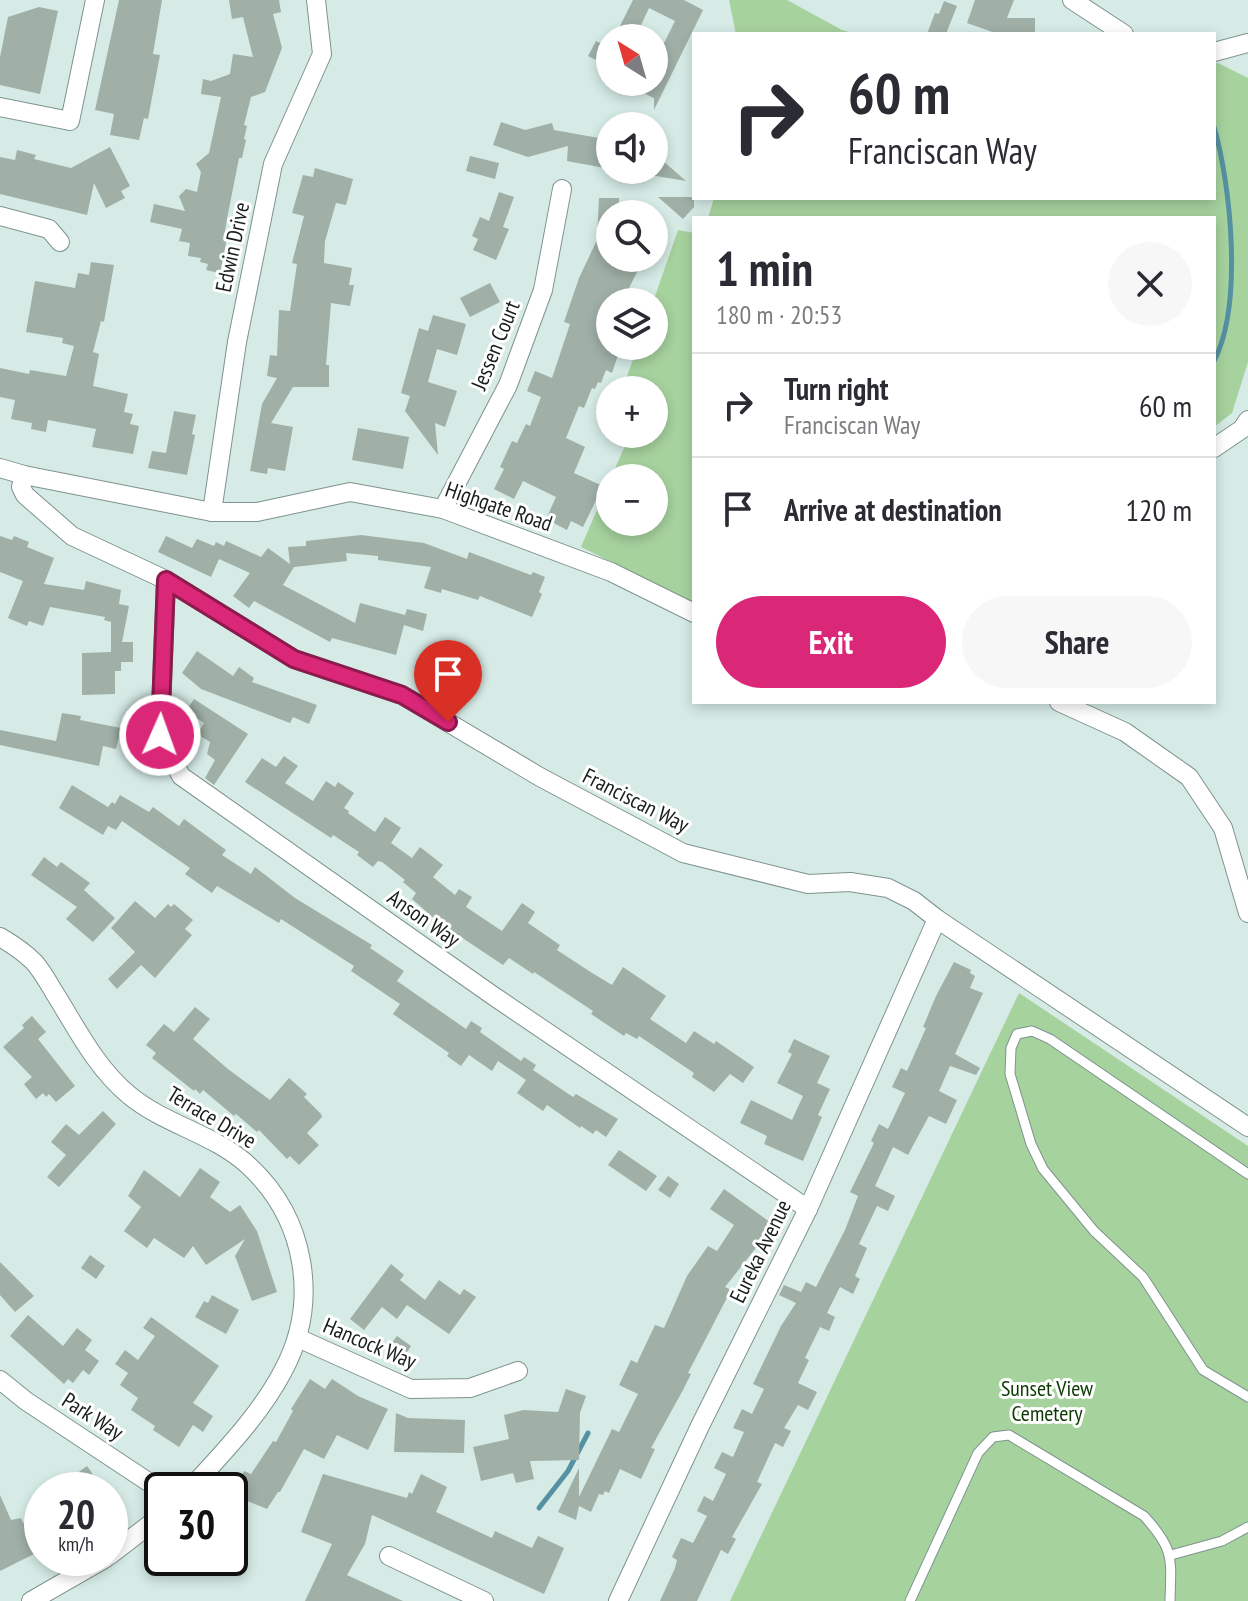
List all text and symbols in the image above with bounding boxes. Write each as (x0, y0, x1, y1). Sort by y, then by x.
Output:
north arrow (596, 24, 668, 96)
map controls (596, 24, 668, 536)
text: 60 m (848, 57, 950, 129)
icon: right (716, 64, 820, 168)
button: sound (596, 112, 668, 184)
text: Franciscan Way (848, 127, 1037, 174)
street label: Edwin Drive (209, 200, 255, 294)
button: search (596, 200, 668, 272)
text: 1 min (716, 237, 813, 299)
button: close (1108, 242, 1192, 326)
button: layers (596, 288, 668, 360)
street label: Jessen Court (464, 296, 526, 395)
text: 180 m · 20:53 (716, 298, 842, 331)
text: Turn right (784, 369, 888, 408)
button: + (596, 376, 668, 448)
icon: right (716, 383, 760, 427)
text: 60 m (1139, 386, 1192, 425)
text: Franciscan Way (784, 408, 920, 441)
button: − (596, 464, 668, 536)
street label: Highgate Road (442, 475, 556, 537)
icon: arrive (716, 487, 760, 531)
text: Arrive at destination (784, 490, 1002, 529)
text: 120 m (1126, 490, 1192, 529)
button: Exit (716, 596, 946, 688)
button: Share (962, 596, 1192, 688)
pin (414, 640, 482, 722)
icon: arrive (426, 652, 470, 696)
position arrow (118, 693, 202, 777)
street label: Franciscan Way (578, 761, 694, 839)
street label: Anson Way (382, 883, 466, 953)
street label: Terrace Drive (162, 1080, 262, 1154)
street label: Eureka Avenue (723, 1195, 797, 1307)
street label: Hancock Way (319, 1311, 421, 1375)
park label: Sunset View Cemetery (1001, 1374, 1093, 1427)
street label: Park Way (57, 1386, 130, 1447)
speed limit sign: 30 (144, 1472, 248, 1576)
text: 20 (57, 1488, 95, 1540)
text: km/h (58, 1531, 94, 1557)

